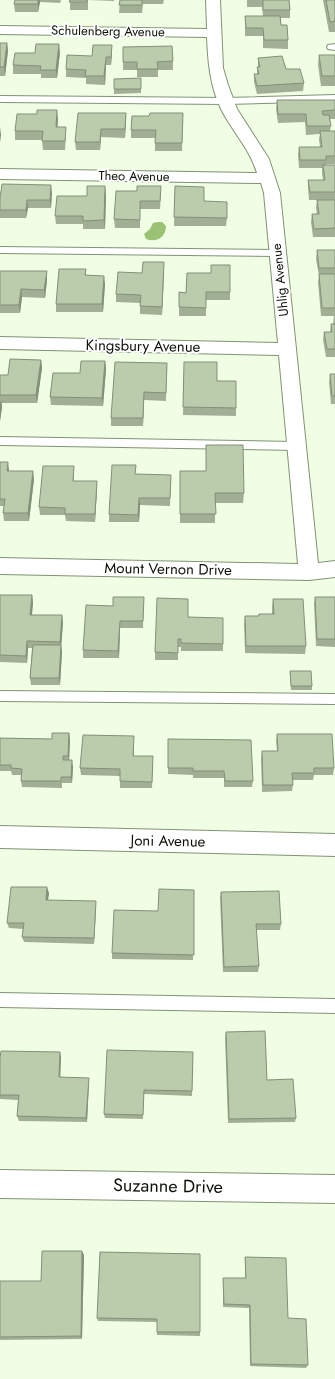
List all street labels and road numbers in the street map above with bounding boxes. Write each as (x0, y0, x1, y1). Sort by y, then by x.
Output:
street label: Schulenberg Avenue (51, 21, 165, 41)
street label: Theo Avenue (98, 166, 170, 186)
street label: Uhlig Avenue (267, 242, 293, 317)
street label: Kingsbury Avenue (85, 334, 201, 358)
street label: Mount Vernon Drive (104, 557, 232, 581)
street label: Joni Avenue (128, 829, 206, 853)
street label: Suzanne Drive (113, 1172, 223, 1200)

